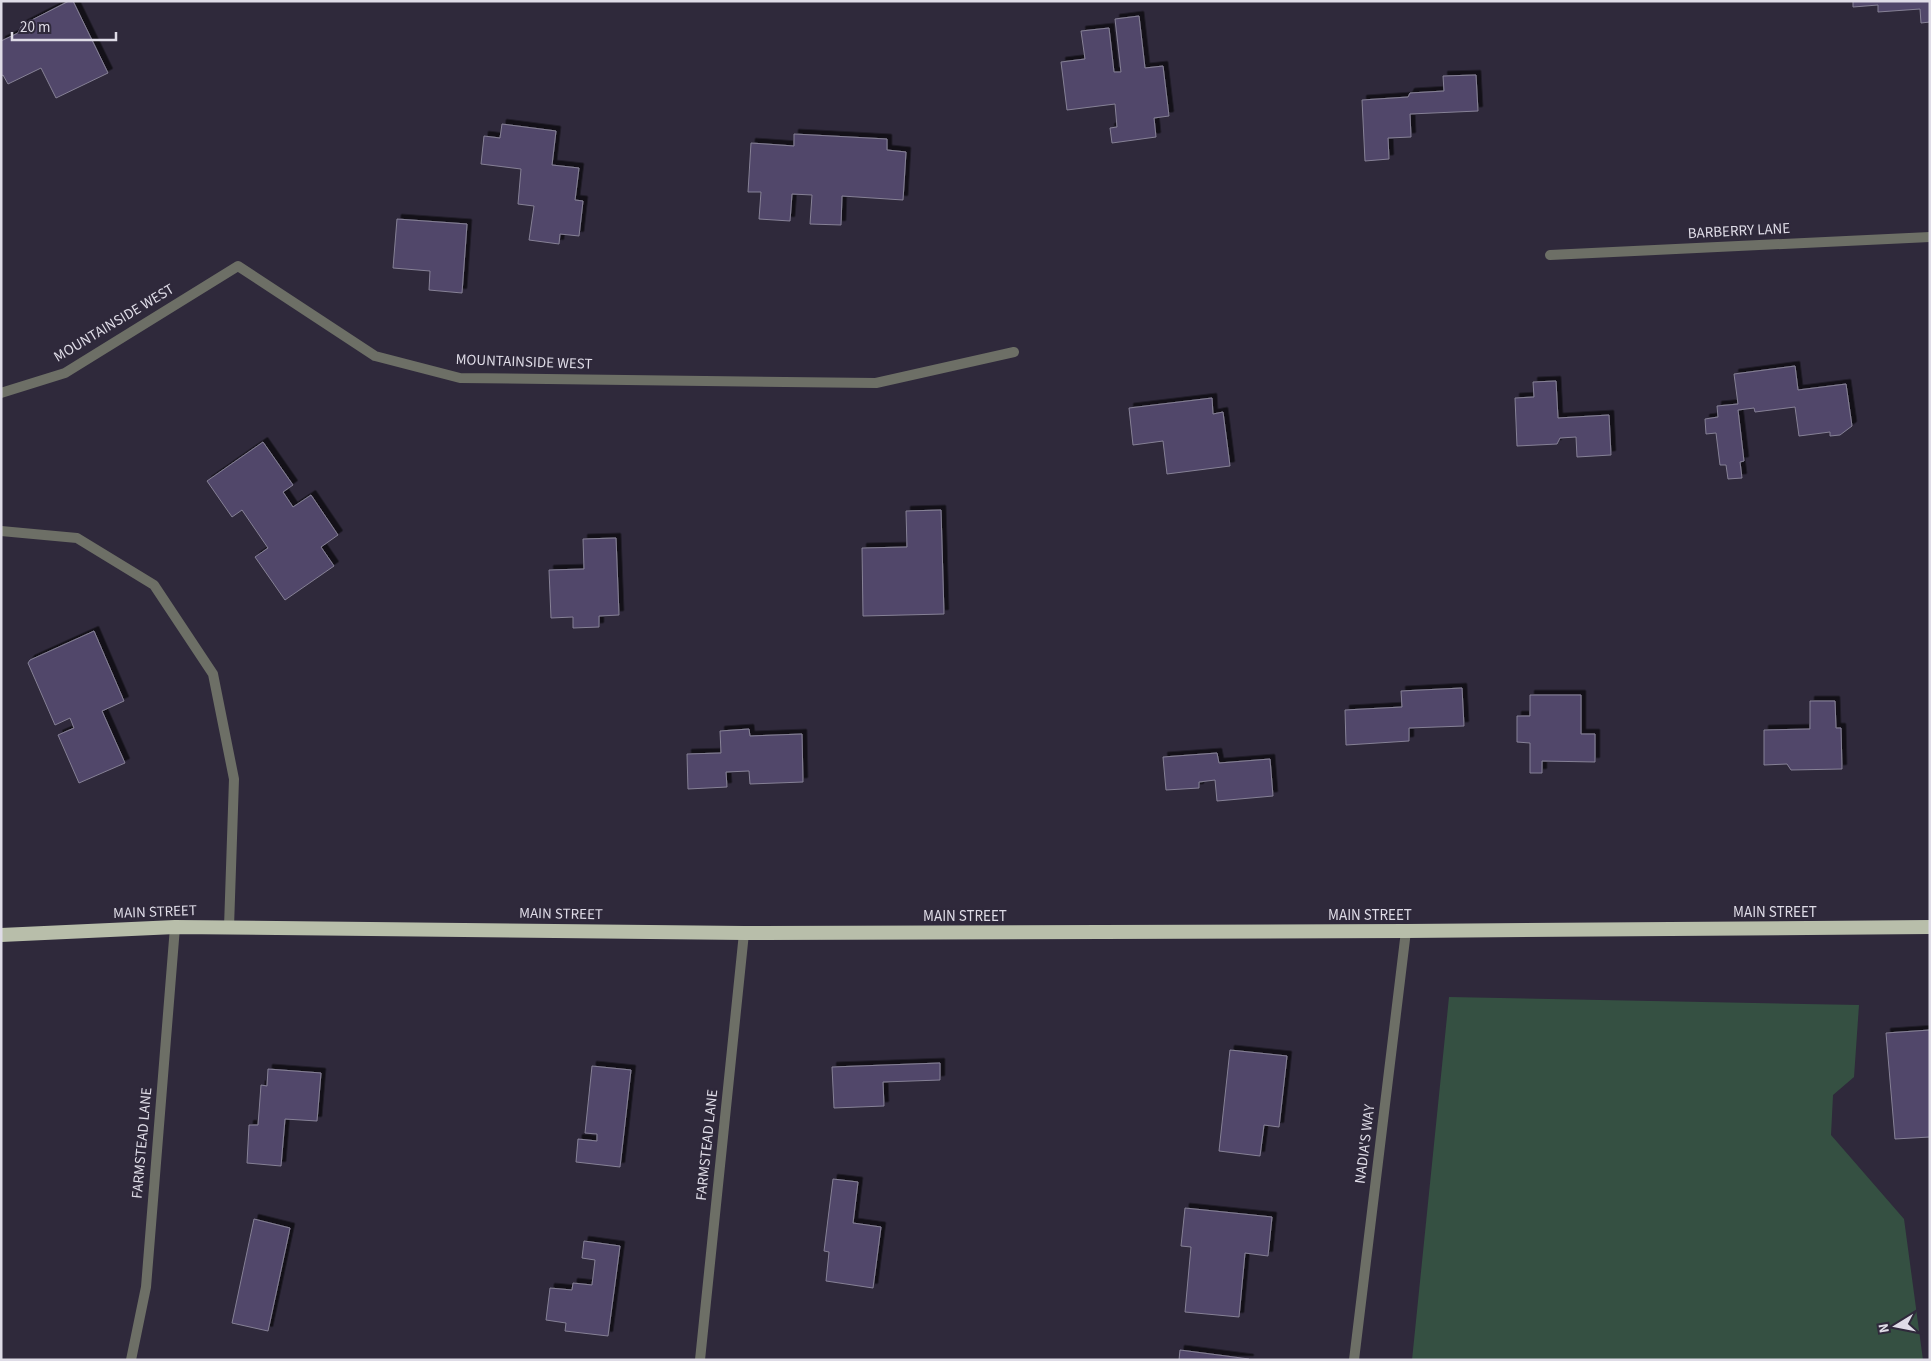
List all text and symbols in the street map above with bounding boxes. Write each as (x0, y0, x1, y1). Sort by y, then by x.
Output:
scale bar (12, 10, 116, 42)
text: 20 m (20, 17, 50, 38)
street label: BARBERRY LANE (1687, 218, 1791, 244)
street label: MOUNTAINSIDE WEST (50, 279, 178, 367)
street label: MOUNTAINSIDE WEST (455, 349, 593, 375)
street label: MAIN STREET (113, 900, 197, 924)
street label: MAIN STREET (1733, 902, 1817, 923)
street label: MAIN STREET (519, 903, 603, 925)
street label: MAIN STREET (1328, 905, 1412, 926)
street label: MAIN STREET (923, 906, 1007, 927)
street label: FARMSTEAD LANE (127, 1086, 157, 1199)
street label: FARMSTEAD LANE (691, 1088, 723, 1202)
street label: NADIA'S WAY (1350, 1102, 1380, 1185)
north arrow (1871, 1301, 1921, 1351)
text: N (1874, 1322, 1895, 1334)

